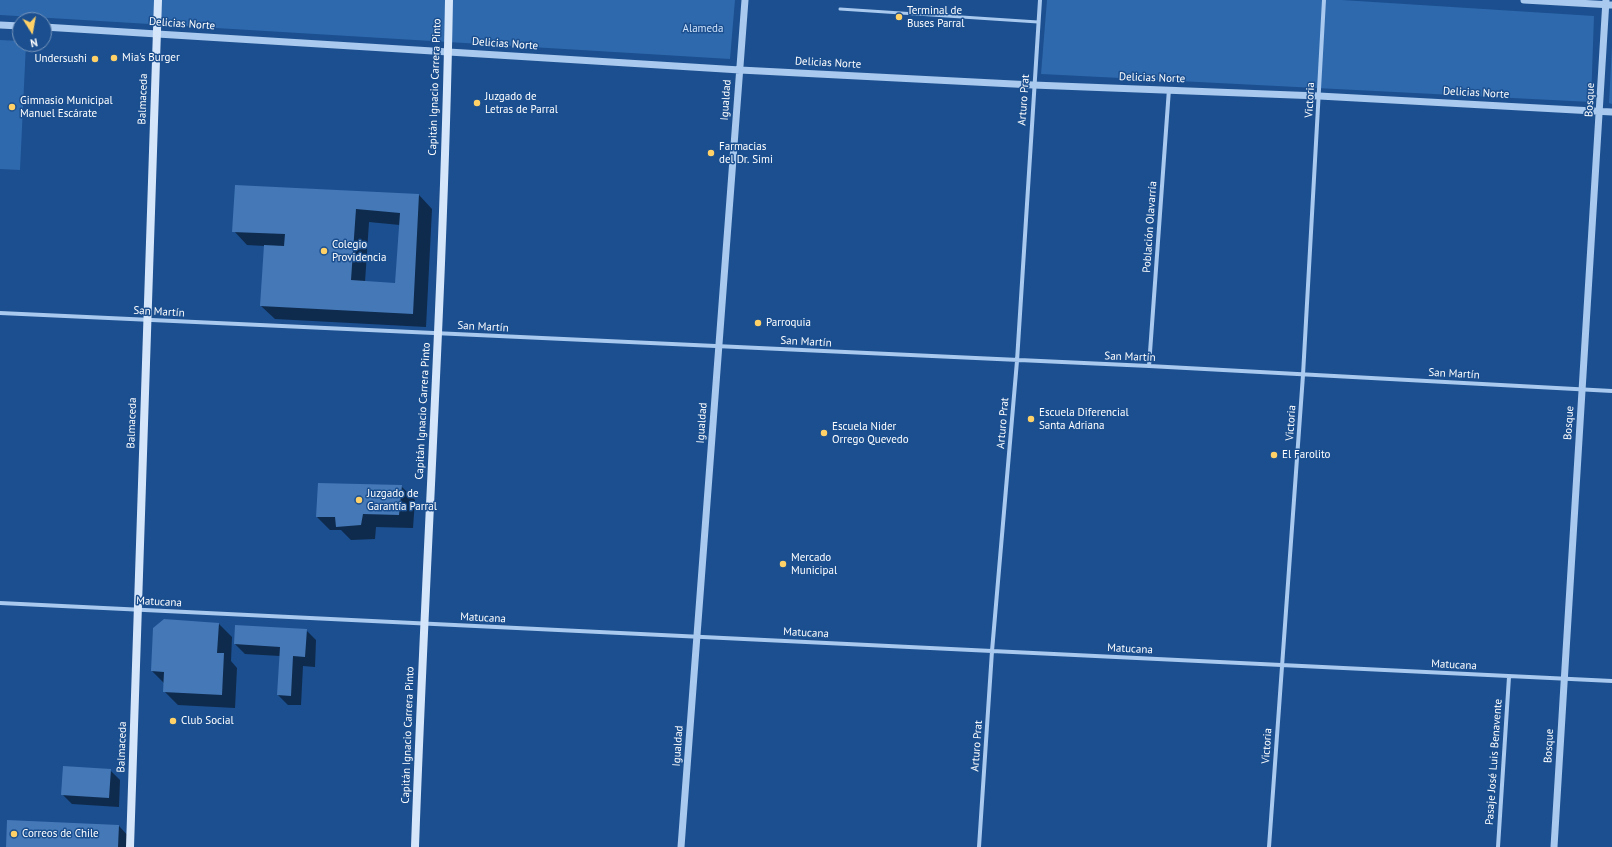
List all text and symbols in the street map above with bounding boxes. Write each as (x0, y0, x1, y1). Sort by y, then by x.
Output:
place label: Terminal de Buses Parral (907, 4, 965, 30)
north arrow (12, 12, 52, 52)
marker: Terminal de Buses Parral (894, 12, 904, 22)
street label: Delicias Norte (148, 15, 216, 33)
street label: Capitán Ignacio Carrera Pinto (426, 18, 444, 156)
park label: Alameda (683, 22, 723, 36)
text: N (29, 35, 39, 50)
street label: Delicias Norte (471, 35, 539, 53)
place label: Mia's Burger (122, 51, 180, 65)
place label: Undersushi (34, 52, 87, 66)
marker: Mia's Burger (109, 53, 119, 63)
marker: Undersushi (90, 54, 100, 64)
street label: Delicias Norte (794, 55, 862, 71)
street label: Delicias Norte (1119, 70, 1185, 86)
street label: Balmaceda (136, 73, 150, 125)
street label: Arturo Prat (1016, 74, 1032, 126)
street label: Igualdad (718, 79, 734, 121)
street label: Victoria (1302, 82, 1318, 118)
street label: Bosque (1583, 82, 1597, 118)
street label: Delicias Norte (1442, 85, 1510, 101)
place label: Juzgado de Letras de Parral (485, 90, 558, 116)
place label: Gimnasio Municipal Manuel Escárate (20, 94, 113, 120)
marker: Juzgado de Letras de Parral (472, 98, 482, 108)
marker: Gimnasio Municipal Manuel Escárate (7, 102, 17, 112)
place label: Farmacias del Dr. Simi (719, 140, 773, 166)
marker: Farmacias del Dr. Simi (706, 148, 716, 158)
street label: Población Olavarría (1140, 181, 1160, 273)
place label: Colegio Providencia (332, 238, 386, 264)
marker: Colegio Providencia (319, 246, 329, 256)
street label: San Martín (133, 304, 185, 320)
place label: Parroquia (766, 316, 811, 330)
marker: Parroquia (753, 318, 763, 328)
street label: San Martín (457, 319, 509, 335)
street label: San Martín (780, 334, 832, 350)
street label: Capitán Ignacio Carrera Pinto (413, 342, 433, 480)
street label: San Martín (1104, 350, 1156, 364)
street label: San Martín (1428, 366, 1480, 382)
street label: Balmaceda (125, 397, 139, 449)
street label: Arturo Prat (994, 397, 1012, 449)
street label: Igualdad (694, 402, 710, 444)
street label: Victoria (1283, 405, 1299, 441)
street label: Bosque (1561, 405, 1577, 441)
place label: Escuela Diferencial Santa Adriana (1039, 406, 1129, 432)
marker: Escuela Diferencial Santa Adriana (1026, 414, 1036, 424)
place label: Escuela Nider Orrego Quevedo (832, 420, 909, 446)
marker: Escuela Nider Orrego Quevedo (819, 428, 829, 438)
place label: El Farolito (1282, 448, 1330, 462)
marker: El Farolito (1269, 450, 1279, 460)
place label: Juzgado de Garantía Parral (367, 487, 437, 513)
marker: Juzgado de Garantía Parral (354, 495, 364, 505)
place label: Mercado Municipal (791, 551, 837, 577)
marker: Mercado Municipal (778, 559, 788, 569)
street label: Matucana (136, 594, 182, 610)
street label: Matucana (460, 610, 506, 626)
street label: Matucana (783, 625, 829, 641)
street label: Matucana (1107, 641, 1153, 657)
street label: Matucana (1431, 657, 1477, 673)
street label: Capitán Ignacio Carrera Pinto (399, 666, 417, 804)
street label: Pasaje José Luis Benavente (1483, 698, 1505, 826)
place label: Club Social (181, 714, 234, 728)
marker: Club Social (168, 716, 178, 726)
street label: Arturo Prat (969, 720, 985, 772)
street label: Balmaceda (115, 721, 129, 773)
street label: Igualdad (670, 725, 686, 767)
street label: Victoria (1259, 728, 1275, 764)
street label: Bosque (1542, 728, 1556, 764)
place label: Correos de Chile (22, 827, 99, 841)
marker: Correos de Chile (9, 829, 19, 839)

